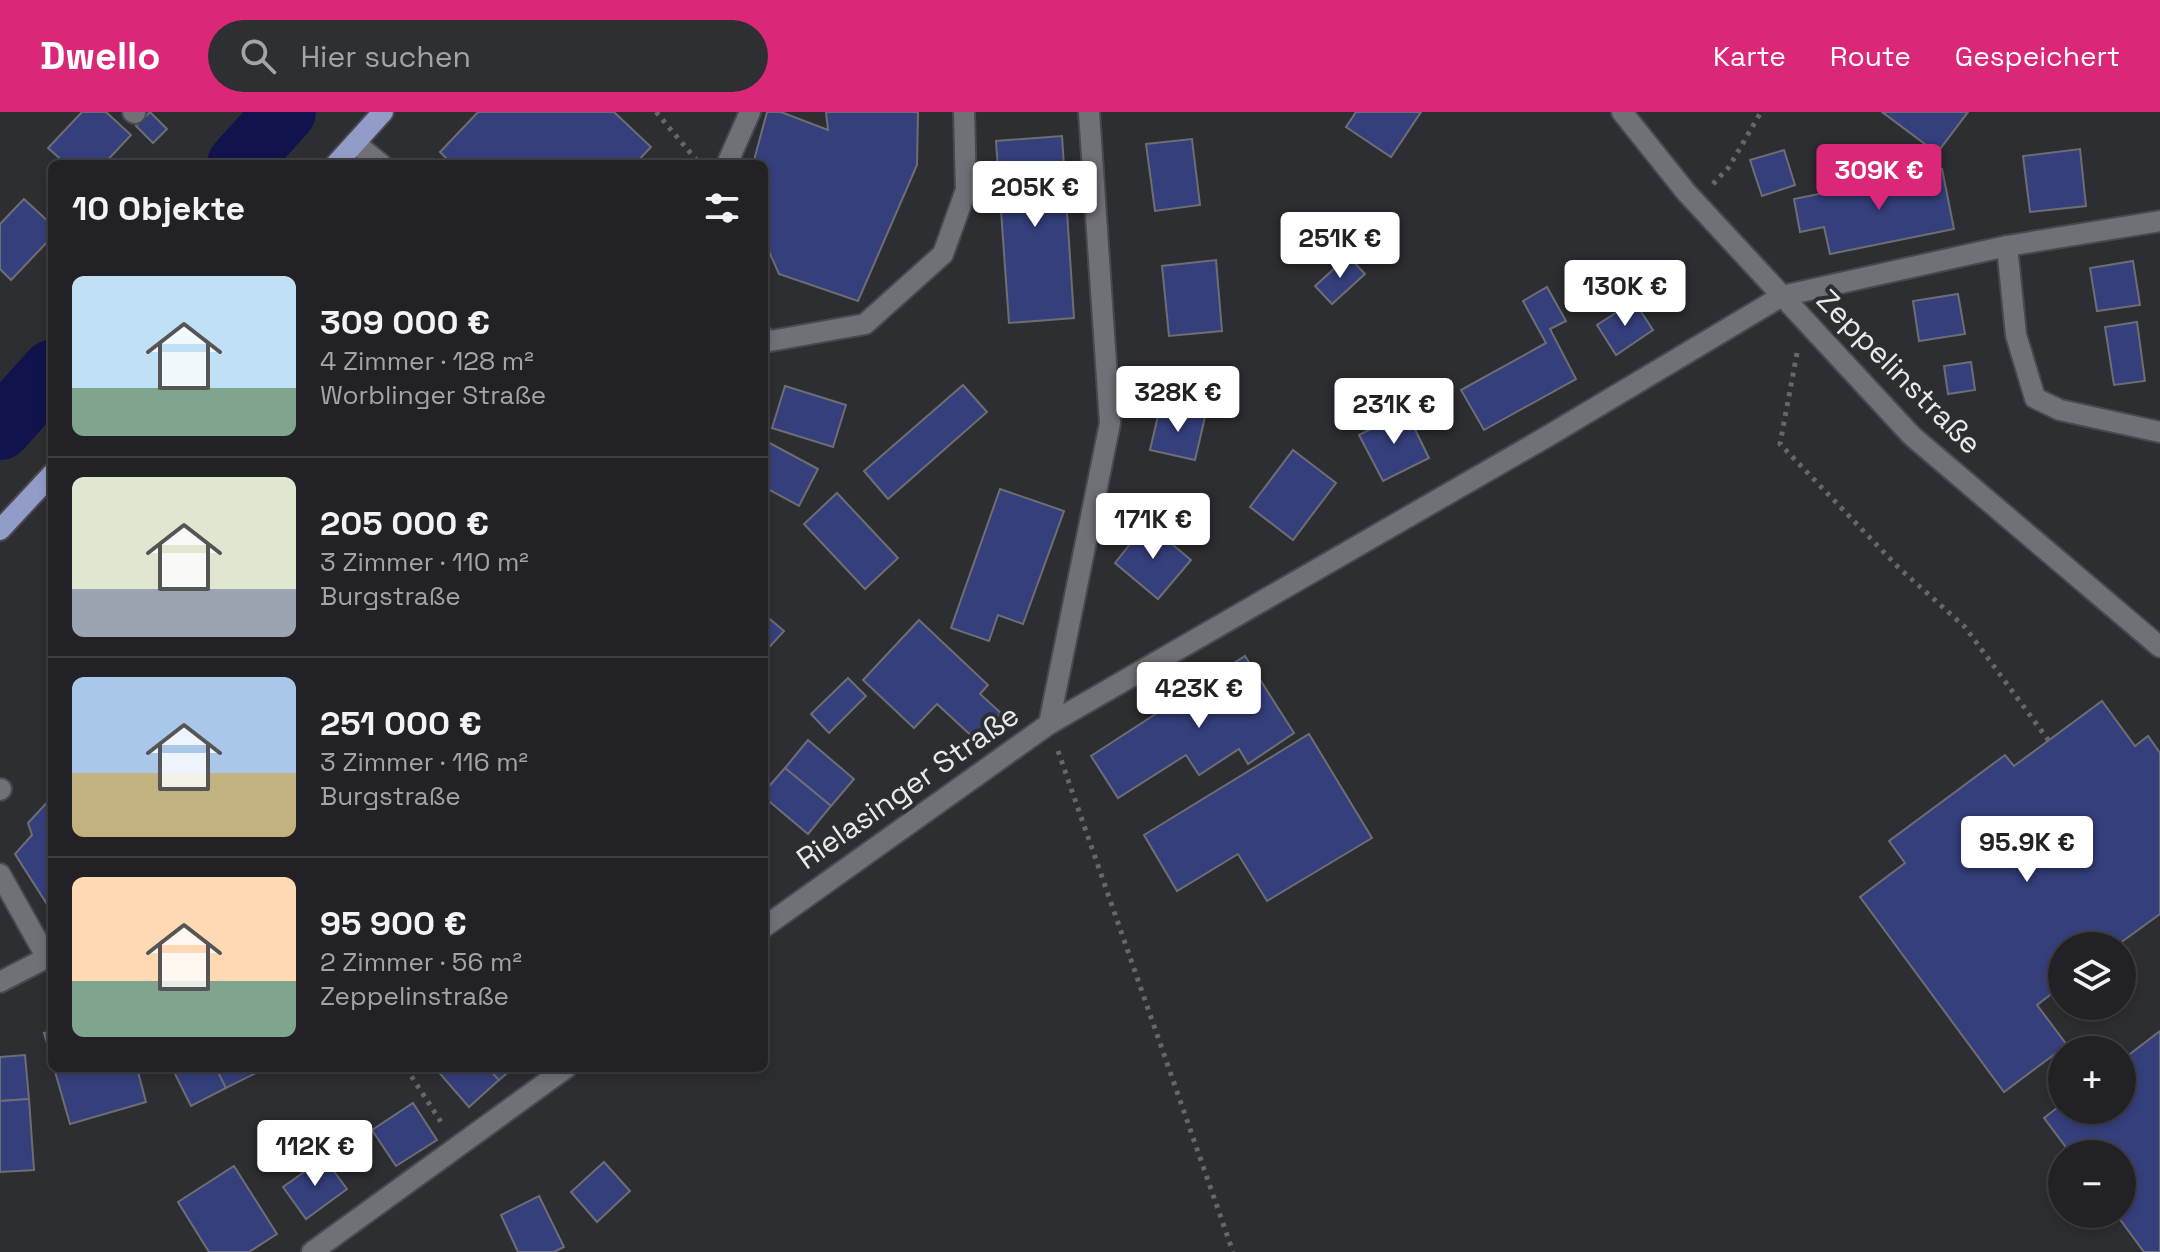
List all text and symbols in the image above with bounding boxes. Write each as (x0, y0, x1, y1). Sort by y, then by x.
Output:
search box (208, 20, 768, 92)
text: Dwello (40, 32, 160, 80)
icon: search (236, 34, 280, 78)
text: Hier suchen (300, 37, 471, 76)
text: Karte (1713, 38, 1786, 74)
text: Route (1830, 38, 1911, 74)
text: Gespeichert (1955, 38, 2120, 74)
pin: 309K € (1814, 144, 1944, 212)
text: 309K € (1834, 153, 1924, 187)
pin: 205K € (970, 161, 1100, 229)
text: 205K € (991, 170, 1079, 204)
icon: filters (700, 186, 744, 230)
text: 10 Objekte (72, 187, 245, 230)
pin: 251K € (1275, 212, 1405, 280)
text: 251K € (1299, 221, 1381, 255)
pin: 130K € (1560, 260, 1690, 328)
text: 130K € (1583, 269, 1667, 303)
street label: Zeppelinstraße (1808, 281, 1990, 463)
text: 309 000 € (320, 301, 490, 344)
icon: home (136, 308, 232, 404)
text: 4 Zimmer · 128 m² (320, 344, 534, 378)
pin: 328K € (1113, 366, 1243, 434)
text: 328K € (1134, 375, 1222, 409)
text: Worblinger Straße (320, 378, 546, 412)
pin: 231K € (1329, 378, 1459, 446)
text: 231K € (1352, 387, 1436, 421)
pin: 171K € (1088, 493, 1218, 561)
text: 205 000 € (320, 502, 489, 545)
text: 171K € (1114, 502, 1192, 536)
icon: home (136, 509, 232, 605)
text: 3 Zimmer · 110 m² (320, 545, 529, 579)
text: Burgstraße (320, 579, 461, 613)
pin: 423K € (1134, 662, 1264, 730)
text: 423K € (1155, 671, 1243, 705)
street label: Rielasinger Straße (789, 695, 1027, 878)
text: 251 000 € (320, 702, 482, 745)
icon: home (136, 709, 232, 805)
text: 3 Zimmer · 116 m² (320, 745, 528, 779)
text: Burgstraße (320, 779, 461, 813)
pin: 95.9K € (1953, 816, 2101, 884)
text: 95.9K € (1979, 825, 2075, 859)
text: 95 900 € (320, 902, 467, 945)
icon: home (136, 909, 232, 1005)
map controls (2048, 932, 2136, 1228)
button: layers (2048, 932, 2136, 1020)
text: 2 Zimmer · 56 m² (320, 945, 522, 979)
text: Zeppelinstraße (320, 979, 509, 1013)
button: + (2048, 1036, 2136, 1124)
pin: 112K € (250, 1120, 380, 1188)
text: 112K € (275, 1129, 355, 1163)
button: − (2048, 1140, 2136, 1228)

